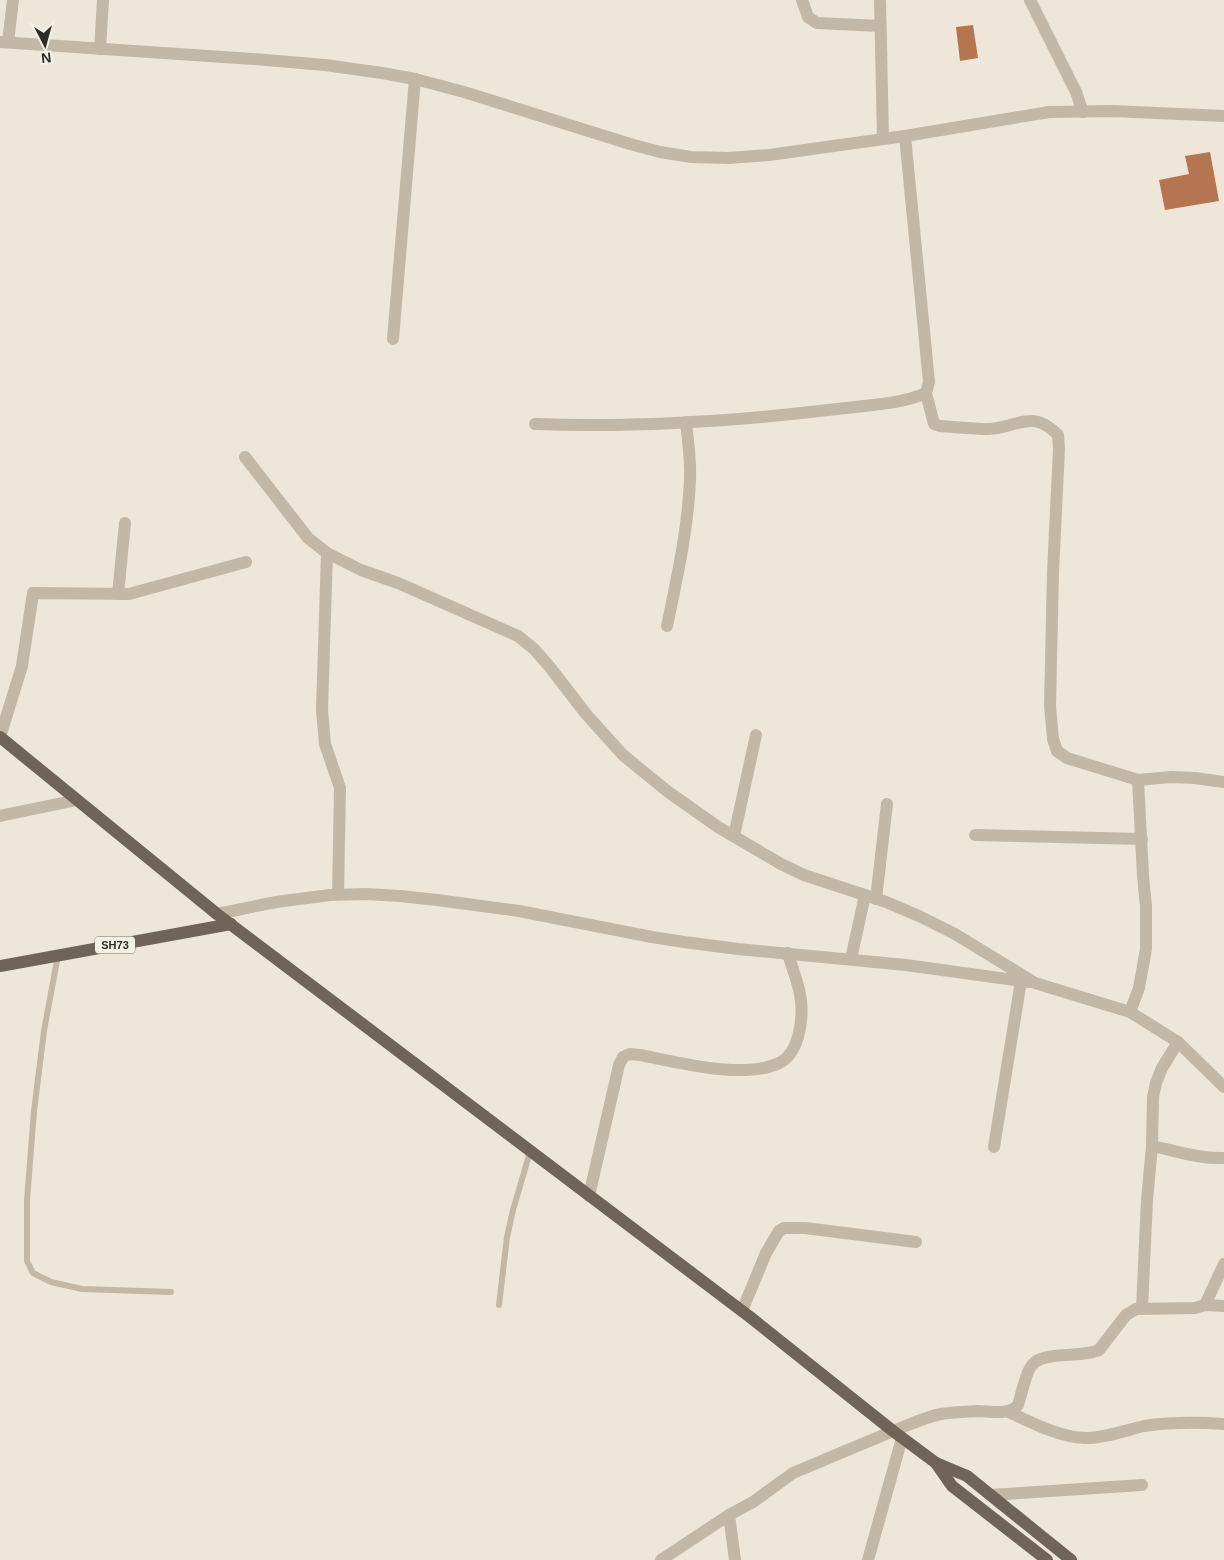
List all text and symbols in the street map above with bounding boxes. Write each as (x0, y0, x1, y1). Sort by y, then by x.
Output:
north arrow (20, 20, 70, 70)
text: N (40, 49, 52, 66)
road number: SH73 (95, 936, 135, 954)

